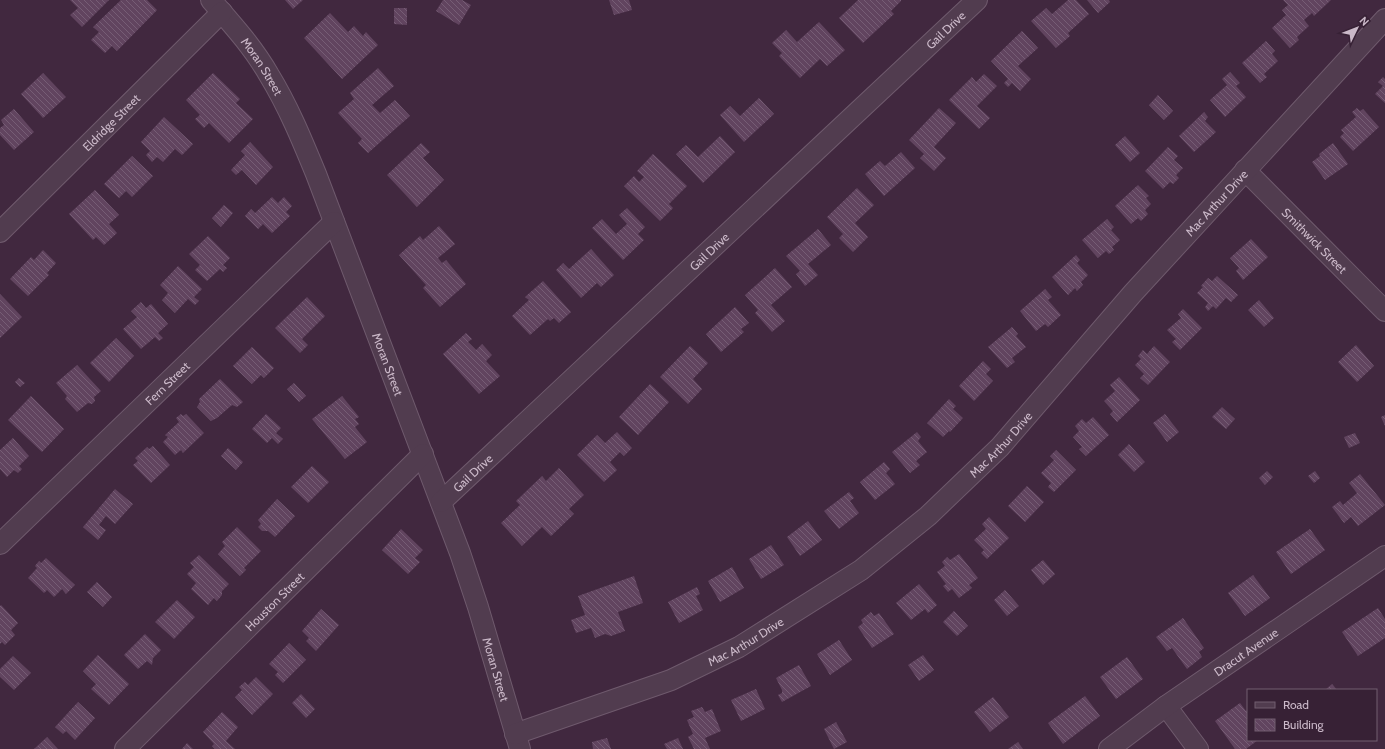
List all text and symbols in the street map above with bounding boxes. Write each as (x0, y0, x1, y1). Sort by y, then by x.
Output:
street label: Gail Drive (922, 7, 968, 52)
north arrow (1337, 8, 1377, 48)
text: N (1357, 14, 1372, 29)
street label: Moran Street (238, 34, 287, 98)
street label: Eldridge Street (79, 91, 143, 154)
street label: Mac Arthur Drive (1182, 166, 1250, 239)
street label: Smithwick Street (1279, 204, 1350, 276)
street label: Gail Drive (686, 229, 732, 273)
street label: Moran Street (369, 331, 407, 398)
street label: Fern Street (142, 358, 192, 408)
street label: Mac Arthur Drive (966, 408, 1035, 480)
street label: Gail Drive (449, 450, 495, 495)
street label: Houston Street (242, 569, 307, 634)
street label: Mac Arthur Drive (705, 613, 786, 669)
street label: Dracut Avenue (1211, 624, 1281, 679)
street label: Moran Street (480, 636, 513, 703)
legend (1247, 689, 1377, 741)
text: Road (1283, 697, 1309, 712)
text: Building (1283, 717, 1325, 732)

